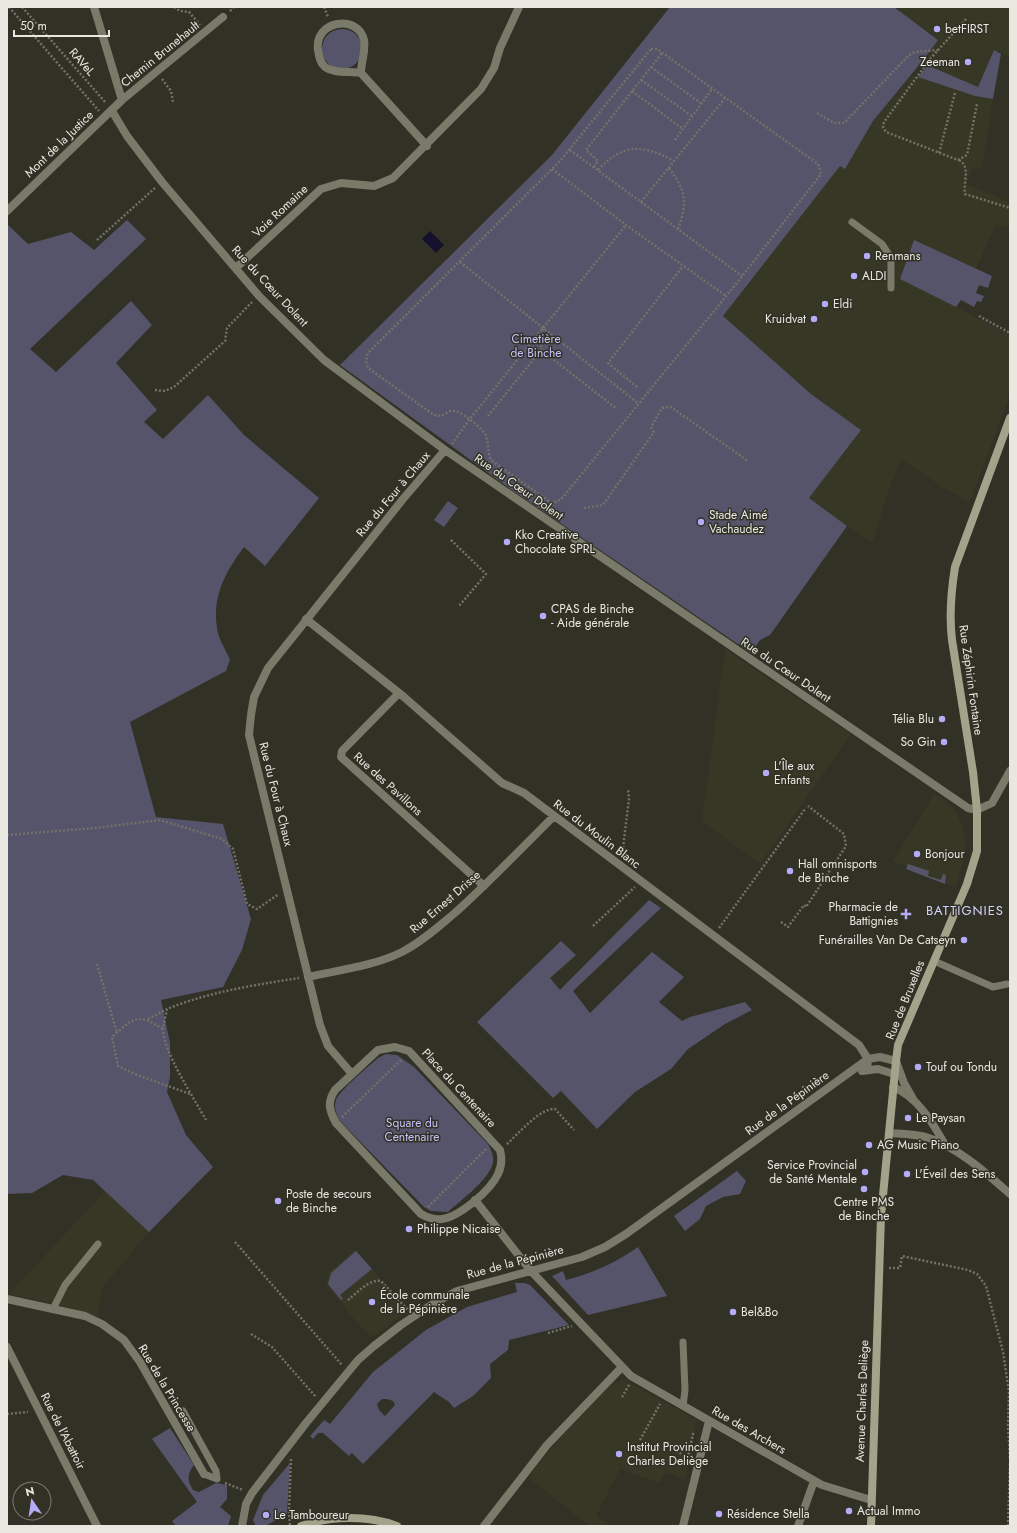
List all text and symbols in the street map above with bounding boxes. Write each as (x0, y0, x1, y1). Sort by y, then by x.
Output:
scale bar (14, 12, 109, 38)
text: 50 m (20, 17, 47, 35)
street label: Chemin Brunehault (117, 17, 203, 91)
place label: betFIRST (945, 20, 989, 38)
marker: betFIRST (932, 24, 942, 34)
street label: RAVeL (65, 44, 100, 80)
place label: Zeeman (920, 53, 960, 71)
marker: Zeeman (963, 57, 973, 67)
street label: Mont de la Justice (20, 106, 98, 182)
street label: Voie Romaine (248, 180, 312, 242)
street label: Rue du Cœur Dolent (227, 241, 313, 331)
place label: Renmans (875, 247, 921, 265)
marker: Renmans (862, 251, 872, 261)
place label: ALDI (862, 267, 886, 285)
marker: ALDI (849, 271, 859, 281)
place label: Eldi (833, 295, 852, 313)
marker: Eldi (820, 299, 830, 309)
place label: Kruidvat (765, 310, 806, 328)
marker: Kruidvat (809, 314, 819, 324)
park label: Cimetière de Binche (511, 330, 561, 362)
street label: Rue du Four à Chaux (352, 447, 435, 541)
street label: Rue du Cœur Dolent (471, 449, 567, 525)
place label: Stade Aimé Vachaudez (709, 506, 767, 538)
marker: Stade Aimé Vachaudez (696, 517, 706, 527)
place label: Kko Creative Chocolate SPRL (515, 526, 595, 558)
marker: Kko Creative Chocolate SPRL (502, 537, 512, 547)
place label: CPAS de Binche - Aide générale (551, 600, 634, 632)
marker: CPAS de Binche - Aide générale (538, 611, 548, 621)
street label: Rue Zéphirin Fontaine (954, 624, 988, 736)
street label: Rue du Cœur Dolent (737, 633, 835, 707)
place label: Télia Blu (892, 710, 934, 728)
marker: Télia Blu (937, 714, 947, 724)
place label: So Gin (901, 733, 936, 751)
marker: So Gin (939, 737, 949, 747)
street label: Rue du Four à Chaux (254, 740, 298, 849)
street label: Rue des Pavillons (349, 748, 427, 820)
place label: L'Île aux Enfants (774, 757, 815, 789)
marker: L'Île aux Enfants (761, 768, 771, 778)
street label: Rue du Moulin Blanc (550, 795, 645, 873)
place label: Bonjour (925, 845, 965, 863)
marker: Bonjour (912, 849, 922, 859)
place label: Hall omnisports de Binche (798, 855, 877, 887)
street label: Rue Ernest Drisse (406, 866, 484, 938)
marker: Hall omnisports de Binche (785, 866, 795, 876)
place label: Pharmacie de Battignies (828, 898, 898, 930)
district label: BATTIGNIES (926, 901, 1004, 920)
marker: Pharmacie de Battignies (901, 909, 911, 919)
place label: Funérailles Van De Catseyn (819, 931, 956, 949)
marker: Funérailles Van De Catseyn (959, 935, 969, 945)
street label: Rue de Bruxelles (881, 957, 929, 1042)
street label: Place du Centenaire (417, 1044, 501, 1132)
place label: Touf ou Tondu (926, 1058, 997, 1076)
marker: Touf ou Tondu (913, 1062, 923, 1072)
street label: Rue de la Pépinière (741, 1066, 833, 1140)
place label: Le Paysan (916, 1109, 965, 1127)
marker: Le Paysan (903, 1113, 913, 1123)
park label: Square du Centenaire (384, 1114, 440, 1146)
place label: AG Music Piano (877, 1136, 960, 1154)
marker: AG Music Piano (864, 1140, 874, 1150)
place label: Service Provincial de Santé Mentale (767, 1156, 857, 1188)
place label: L'Éveil des Sens (915, 1165, 996, 1183)
marker: Service Provincial de Santé Mentale (860, 1167, 870, 1177)
marker: L'Éveil des Sens (902, 1169, 912, 1179)
marker: Centre PMS de Binche (859, 1184, 869, 1194)
place label: Poste de secours de Binche (286, 1185, 372, 1217)
place label: Centre PMS de Binche (834, 1193, 895, 1225)
marker: Poste de secours de Binche (273, 1196, 283, 1206)
place label: Philippe Nicaise (417, 1220, 500, 1238)
marker: Philippe Nicaise (404, 1224, 414, 1234)
street label: Rue de la Pépinière (465, 1240, 565, 1284)
place label: École communale de la Pépinière (380, 1286, 470, 1318)
marker: École communale de la Pépinière (367, 1297, 377, 1307)
place label: Bel&Bo (741, 1303, 778, 1321)
marker: Bel&Bo (728, 1307, 738, 1317)
street label: Avenue Charles Deliège (851, 1340, 873, 1462)
street label: Rue de la Princesse (134, 1341, 200, 1435)
street label: Rue de l'Abattoir (36, 1390, 90, 1473)
street label: Rue des Archers (708, 1401, 790, 1459)
place label: Institut Provincial Charles Deliège (627, 1438, 711, 1470)
marker: Institut Provincial Charles Deliège (614, 1449, 624, 1459)
north arrow (12, 1481, 52, 1521)
text: N (24, 1482, 36, 1500)
place label: Actual Immo (857, 1502, 921, 1520)
place label: Résidence Stella (727, 1505, 810, 1523)
place label: Le Tamboureur (274, 1506, 350, 1524)
marker: Actual Immo (844, 1506, 854, 1516)
marker: Résidence Stella (714, 1509, 724, 1519)
marker: Le Tamboureur (261, 1510, 271, 1520)

